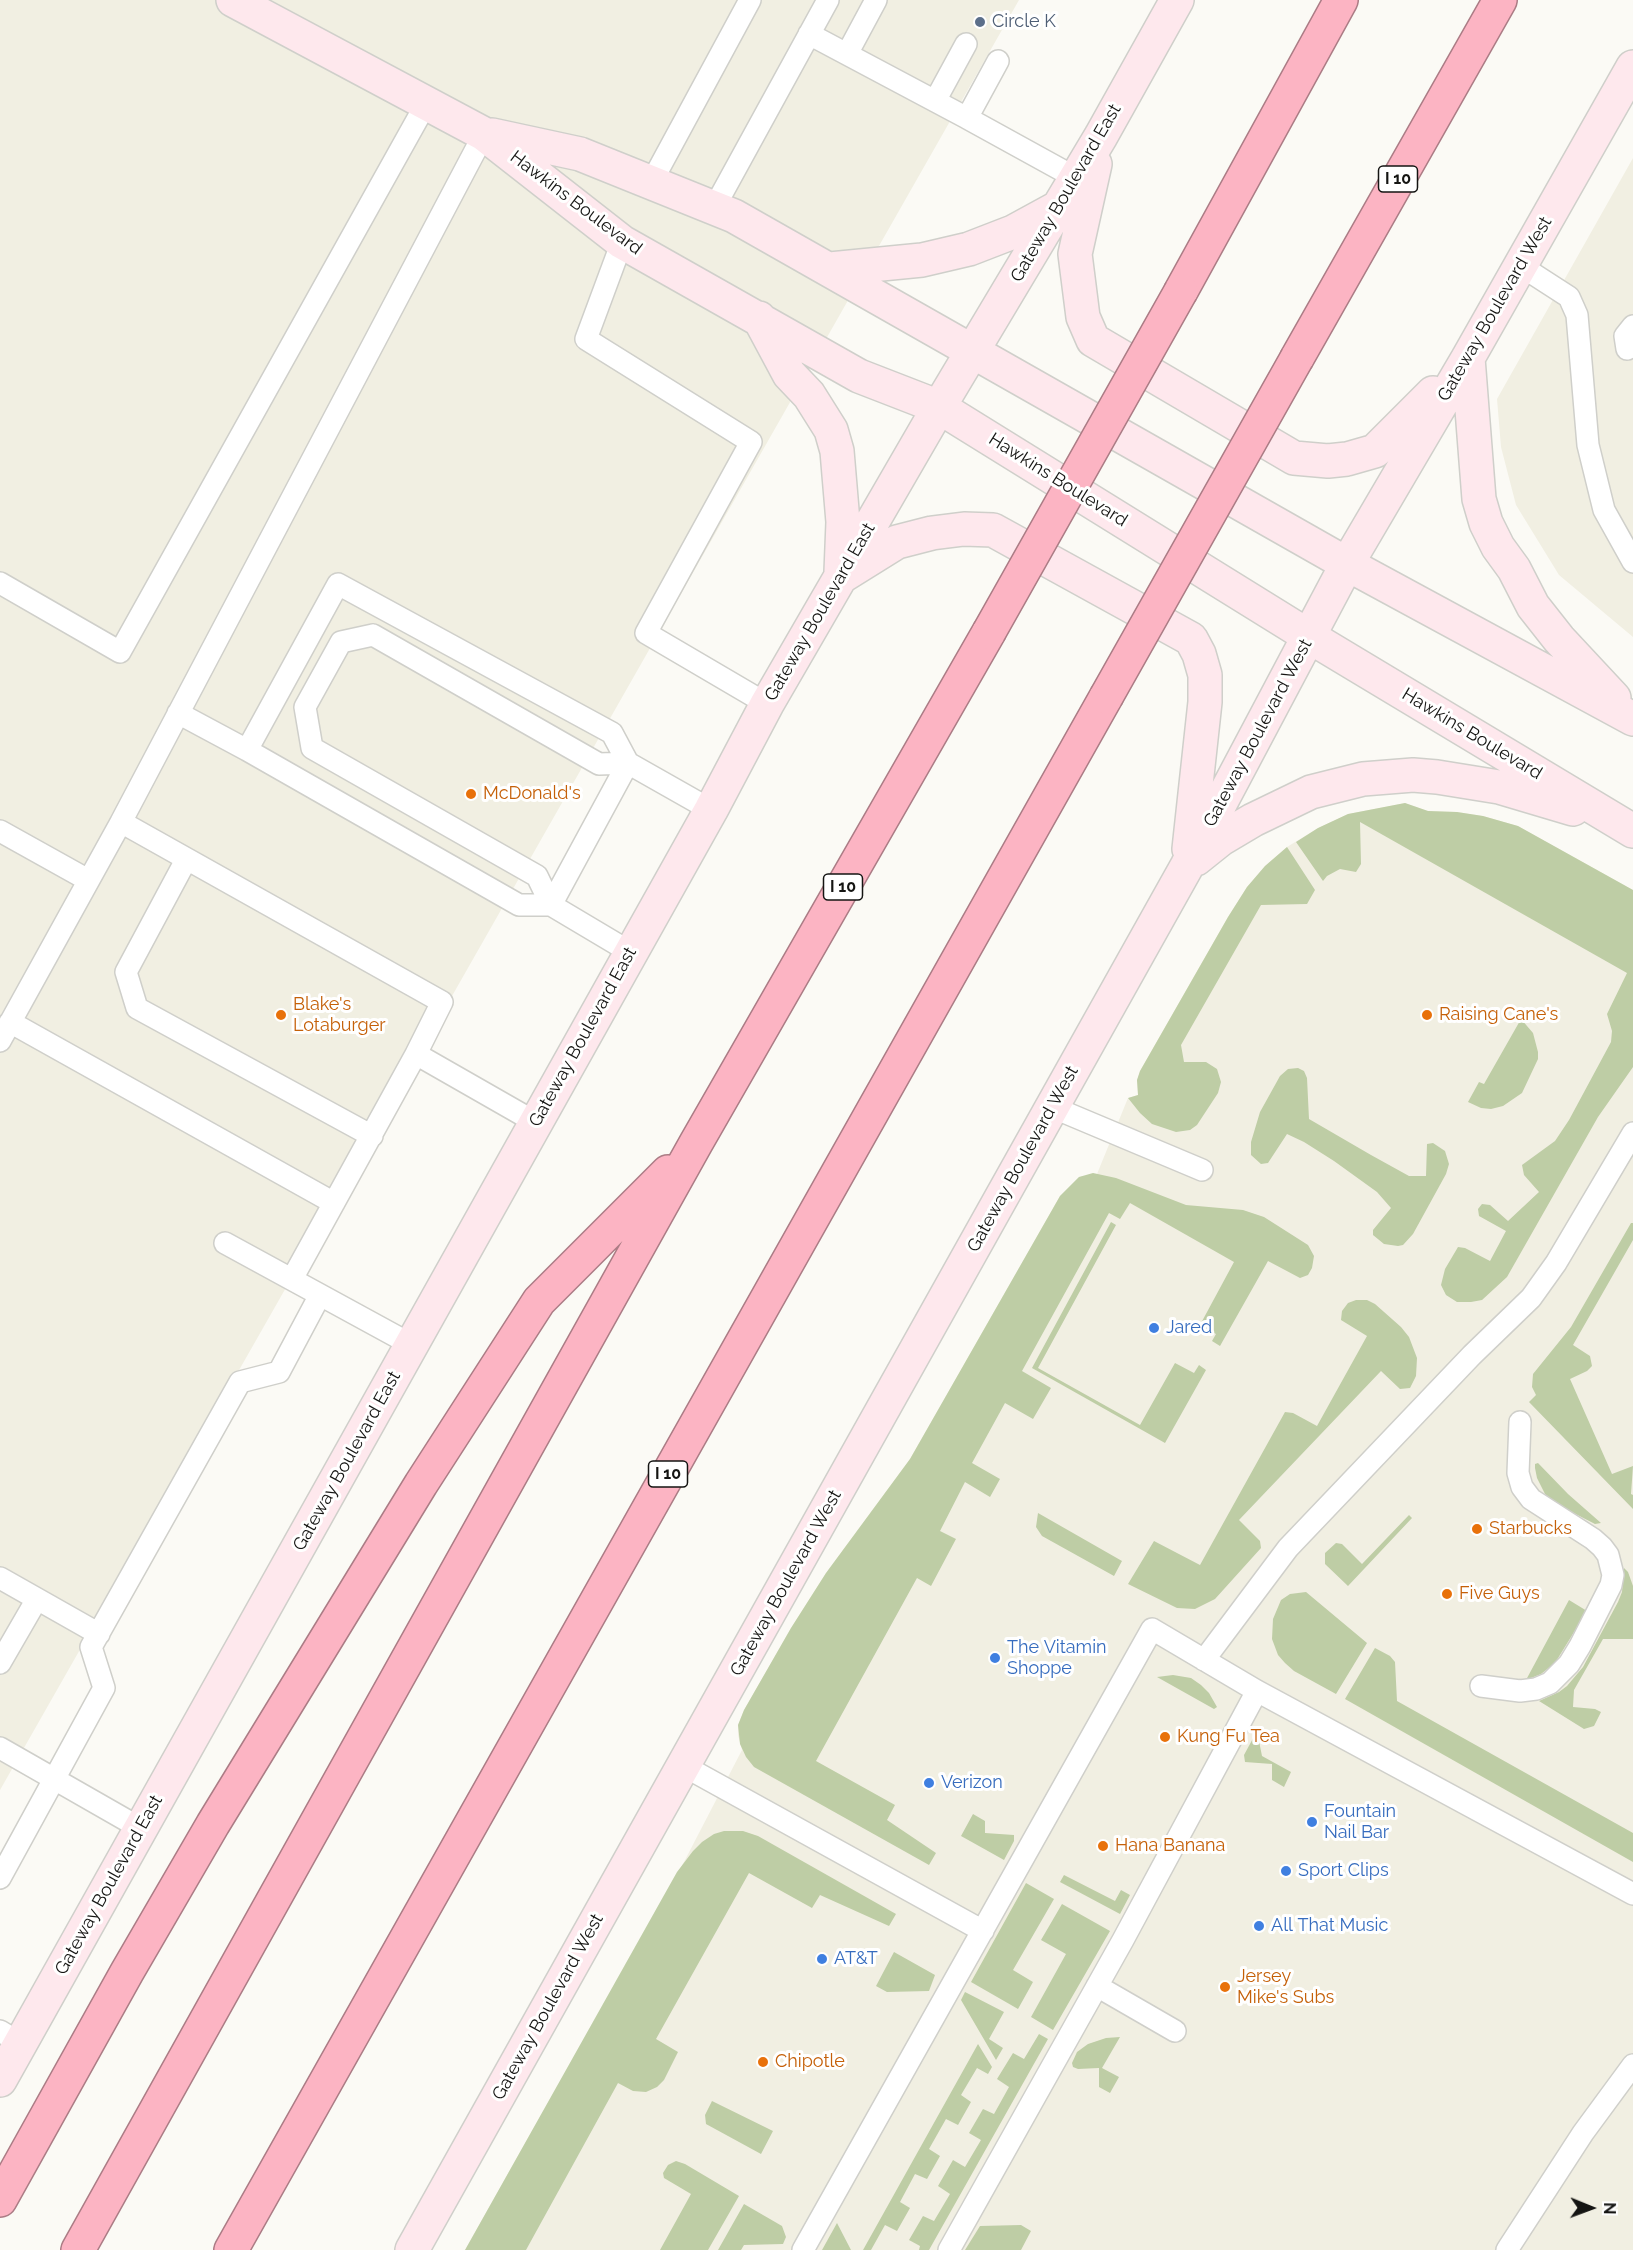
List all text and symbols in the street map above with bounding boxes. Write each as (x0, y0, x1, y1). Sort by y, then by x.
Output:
place label: Circle K (992, 11, 1056, 33)
marker: Circle K (973, 15, 987, 29)
street label: Gateway Boulevard East (1006, 100, 1126, 286)
street label: Hawkins Boulevard (506, 146, 646, 260)
road number: I 10 (1378, 166, 1418, 192)
street label: Gateway Boulevard West (1433, 213, 1557, 405)
street label: Hawkins Boulevard (985, 429, 1131, 531)
street label: Gateway Boulevard East (760, 519, 880, 705)
street label: Gateway Boulevard West (1199, 635, 1317, 831)
street label: Hawkins Boulevard (1398, 684, 1546, 784)
place label: McDonald's (483, 783, 581, 805)
marker: McDonald's (464, 787, 478, 801)
road number: I 10 (824, 874, 862, 900)
street label: Gateway Boulevard East (525, 943, 641, 1131)
place label: Blake's Lotaburger (293, 994, 386, 1036)
place label: Raising Cane's (1439, 1004, 1558, 1026)
marker: Blake's Lotaburger (274, 1008, 288, 1022)
marker: Raising Cane's (1420, 1008, 1434, 1022)
street label: Gateway Boulevard West (963, 1062, 1083, 1256)
place label: Jared (1166, 1317, 1212, 1339)
marker: Jared (1147, 1321, 1161, 1335)
street label: Gateway Boulevard East (289, 1367, 405, 1555)
road number: I 10 (648, 1461, 688, 1487)
street label: Gateway Boulevard West (726, 1486, 846, 1680)
place label: Starbucks (1489, 1518, 1572, 1540)
marker: Starbucks (1470, 1522, 1484, 1536)
place label: Five Guys (1459, 1583, 1540, 1605)
marker: Five Guys (1440, 1587, 1454, 1601)
place label: The Vitamin Shoppe (1007, 1637, 1107, 1680)
marker: The Vitamin Shoppe (988, 1651, 1002, 1665)
place label: Kung Fu Tea (1177, 1726, 1280, 1748)
marker: Kung Fu Tea (1158, 1730, 1172, 1744)
place label: Verizon (941, 1772, 1003, 1794)
marker: Verizon (922, 1776, 936, 1790)
street label: Gateway Boulevard East (51, 1791, 167, 1979)
place label: Fountain Nail Bar (1324, 1801, 1396, 1844)
marker: Fountain Nail Bar (1305, 1815, 1319, 1829)
place label: Hana Banana (1115, 1835, 1225, 1857)
marker: Hana Banana (1096, 1839, 1110, 1853)
place label: Sport Clips (1298, 1860, 1389, 1882)
marker: Sport Clips (1279, 1864, 1293, 1878)
street label: Gateway Boulevard West (488, 1910, 608, 2104)
place label: All That Music (1271, 1915, 1388, 1937)
marker: All That Music (1252, 1919, 1266, 1933)
place label: AT&T (834, 1948, 878, 1970)
marker: AT&T (815, 1952, 829, 1966)
place label: Jersey Mike's Subs (1237, 1966, 1334, 2008)
marker: Jersey Mike's Subs (1218, 1980, 1232, 1994)
place label: Chipotle (775, 2051, 845, 2073)
marker: Chipotle (756, 2055, 770, 2069)
north arrow (1561, 2178, 1621, 2238)
text: N (1600, 2202, 1619, 2215)

